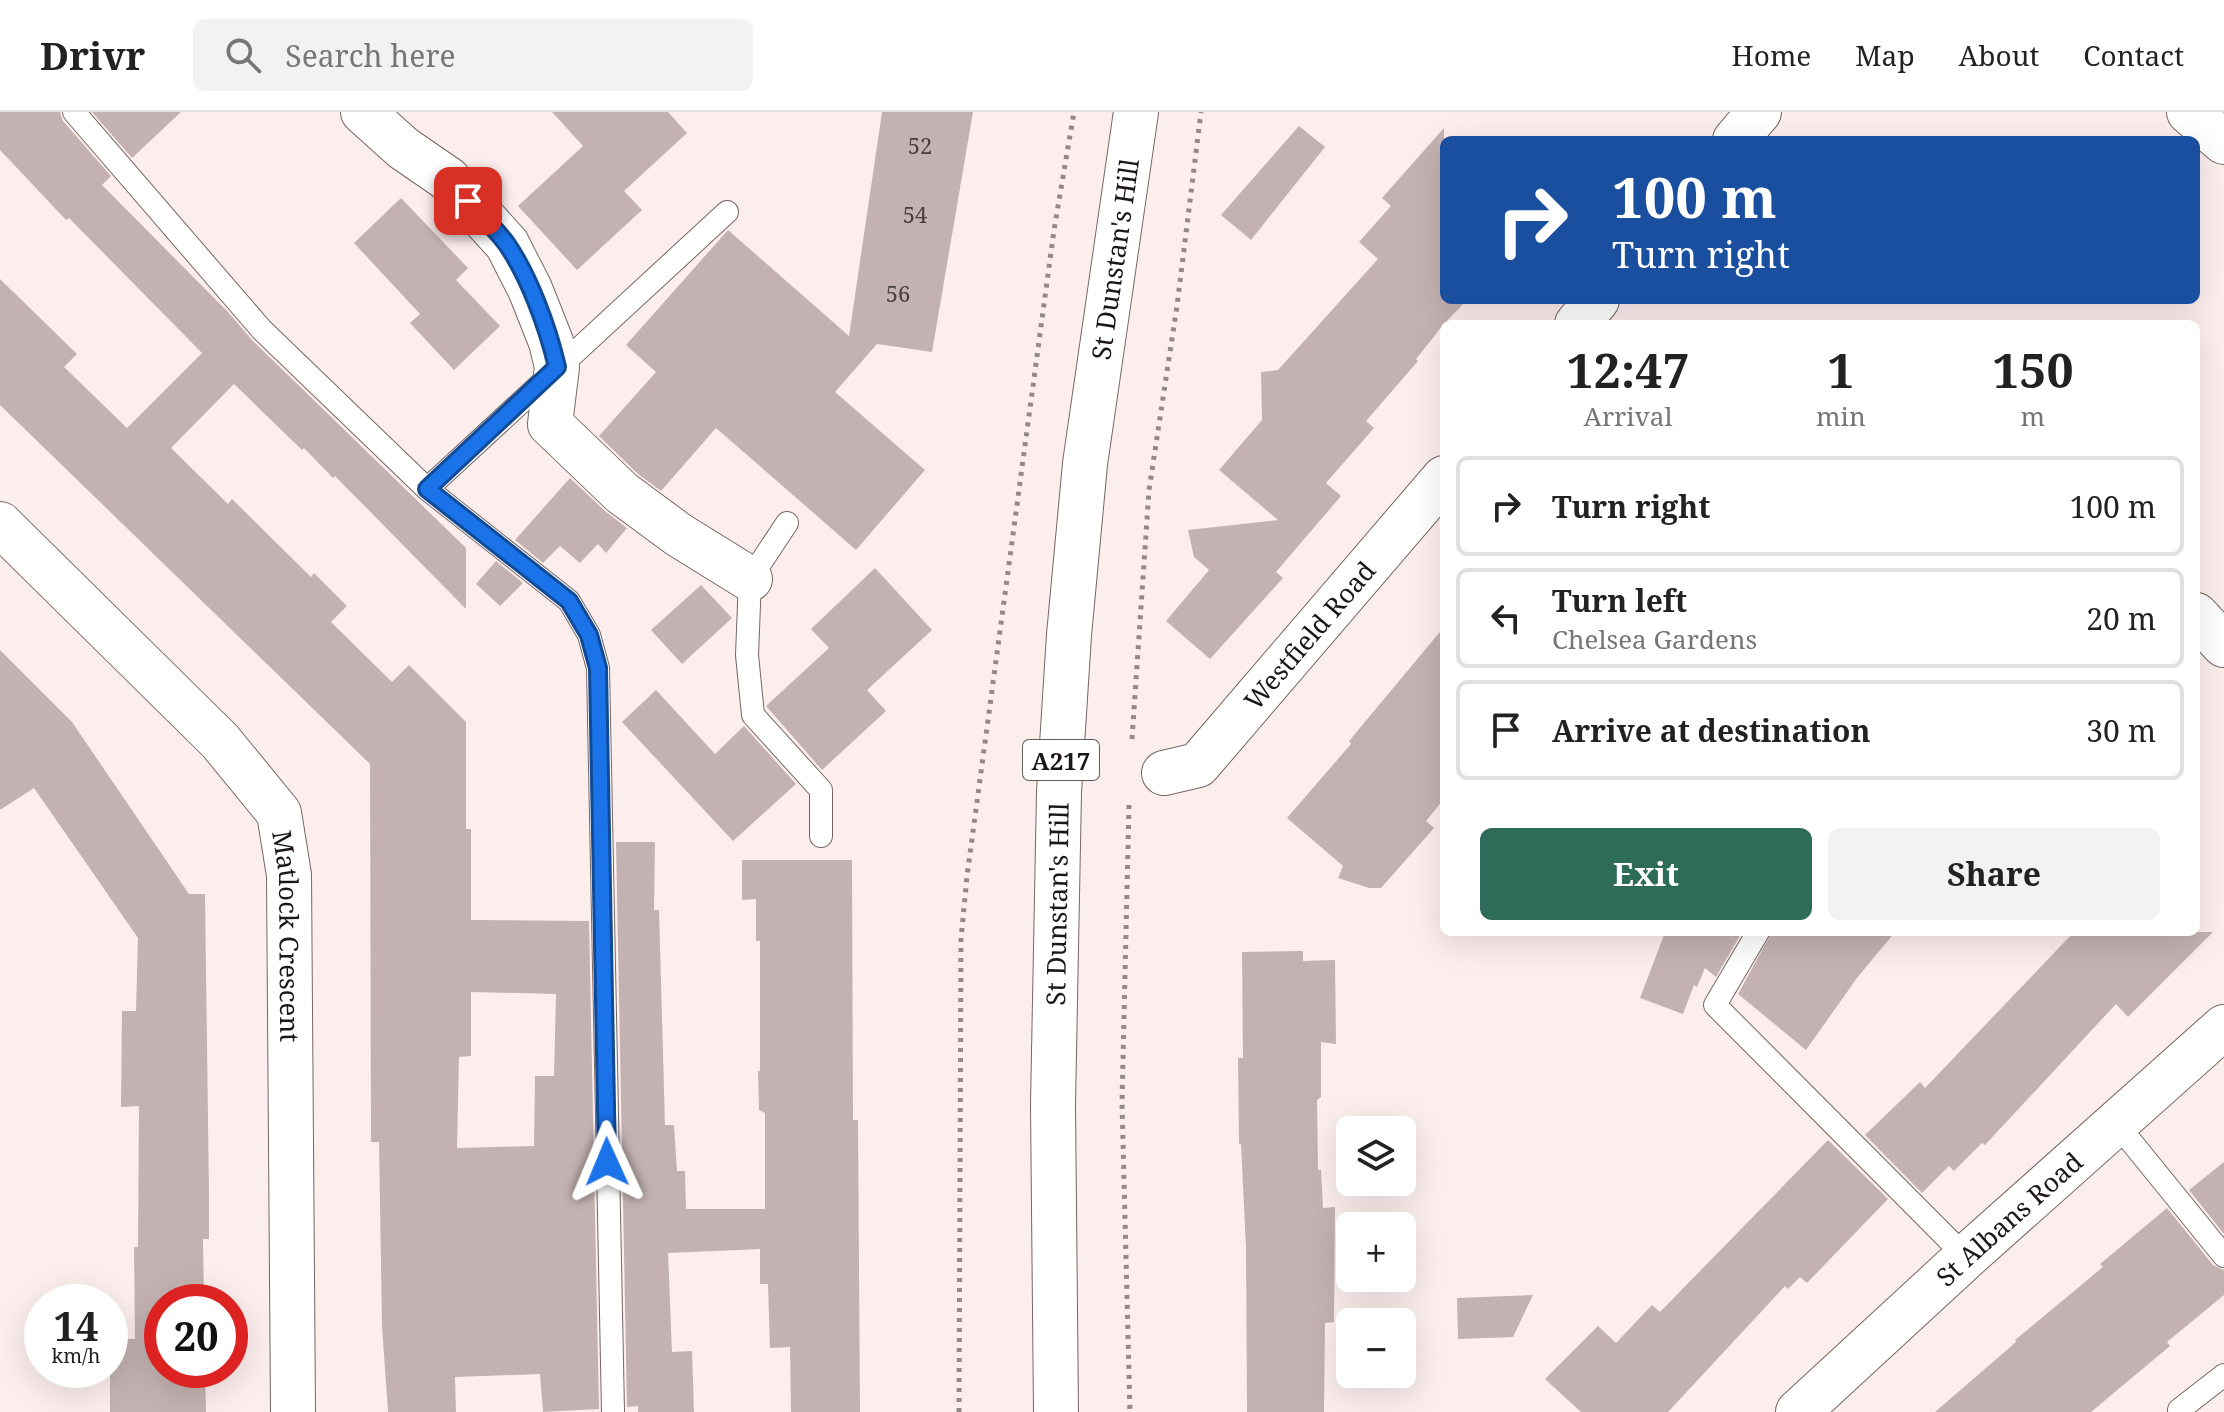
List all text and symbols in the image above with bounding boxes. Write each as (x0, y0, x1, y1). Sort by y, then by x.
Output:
search box (193, 19, 753, 91)
text: Drivr (40, 29, 145, 81)
icon: search (221, 33, 265, 77)
text: Search here (285, 35, 456, 76)
text: Home (1732, 36, 1811, 74)
text: Map (1855, 36, 1915, 74)
text: About (1959, 36, 2039, 74)
text: Contact (2083, 36, 2184, 74)
house number: 52 (908, 130, 932, 160)
street label: St Dunstan's Hill (1082, 156, 1147, 362)
text: 100 m (1612, 158, 1777, 234)
pin (434, 167, 502, 235)
icon: right (1480, 168, 1584, 272)
icon: arrive (446, 179, 490, 223)
house number: 54 (903, 199, 927, 229)
text: Turn right (1612, 230, 1790, 279)
house number: 56 (886, 278, 910, 308)
text: 12:47 (1566, 337, 1690, 402)
text: 1 (1827, 337, 1854, 402)
text: 150 (1992, 337, 2074, 402)
text: Arrival (1584, 398, 1672, 434)
text: min (1816, 398, 1866, 434)
text: m (2021, 398, 2045, 434)
icon: right (1484, 484, 1528, 528)
text: Turn right (1552, 486, 1710, 527)
text: 100 m (2070, 486, 2156, 527)
street label: Westfield Road (1235, 553, 1383, 717)
text: Turn left (1552, 580, 1687, 621)
icon: left (1484, 596, 1528, 640)
text: 20 m (2086, 598, 2156, 639)
text: Chelsea Gardens (1552, 621, 1757, 657)
icon: arrive (1484, 708, 1528, 752)
text: Arrive at destination (1552, 710, 1871, 751)
text: 30 m (2086, 710, 2156, 751)
road number: A217 (1023, 740, 1099, 780)
street label: St Dunstan's Hill (1037, 802, 1077, 1006)
street label: Matlock Crescent (264, 828, 308, 1043)
button: Exit (1480, 828, 1812, 920)
button: Share (1828, 828, 2160, 920)
map controls (1336, 1116, 1416, 1388)
button: layers (1336, 1116, 1416, 1196)
position arrow (565, 1120, 649, 1204)
street label: St Albans Road (1928, 1144, 2090, 1294)
button: + (1336, 1212, 1416, 1292)
speed limit sign: 20 (144, 1284, 248, 1388)
text: 14 (53, 1298, 99, 1353)
button: − (1336, 1308, 1416, 1388)
text: km/h (51, 1342, 101, 1369)

